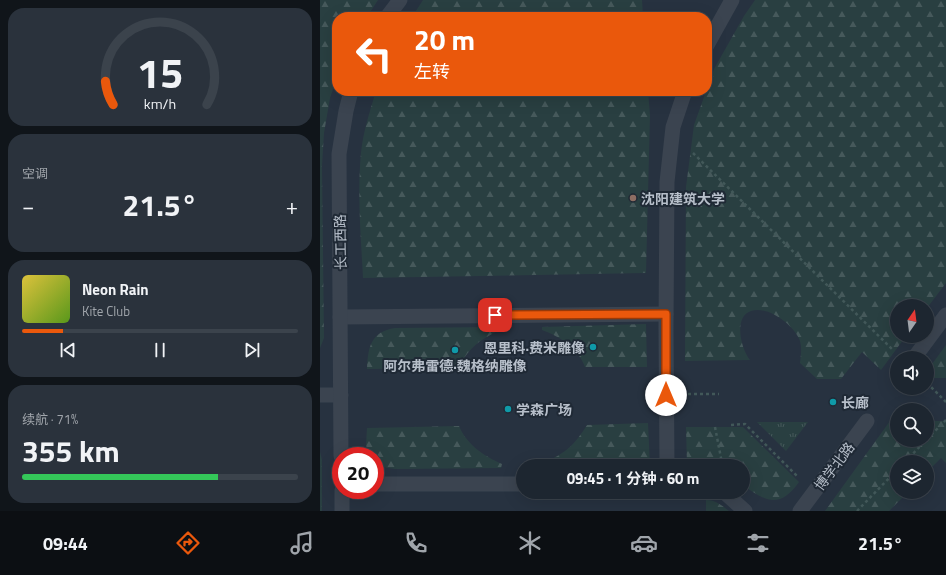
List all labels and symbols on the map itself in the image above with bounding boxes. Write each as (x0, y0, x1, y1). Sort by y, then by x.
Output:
place label: 沈阳建筑大学 (641, 188, 725, 209)
marker: 沈阳建筑大学 (628, 193, 638, 203)
street label: 长工西路 (329, 214, 351, 270)
pin (478, 298, 512, 332)
north arrow (890, 299, 934, 343)
place label: 恩里科·费米雕像 (483, 337, 585, 358)
marker: 恩里科·费米雕像 (588, 342, 598, 352)
marker: 阿尔弗雷德·魏格纳雕像 (450, 345, 460, 355)
place label: 阿尔弗雷德·魏格纳雕像 (383, 355, 527, 376)
position arrow (645, 374, 687, 416)
place label: 长廊 (841, 392, 869, 413)
marker: 长廊 (828, 397, 838, 407)
place label: 学森广场 (516, 399, 572, 420)
marker: 学森广场 (503, 404, 513, 414)
street label: 博学北路 (809, 437, 859, 495)
speed limit sign: 20 (332, 447, 384, 499)

